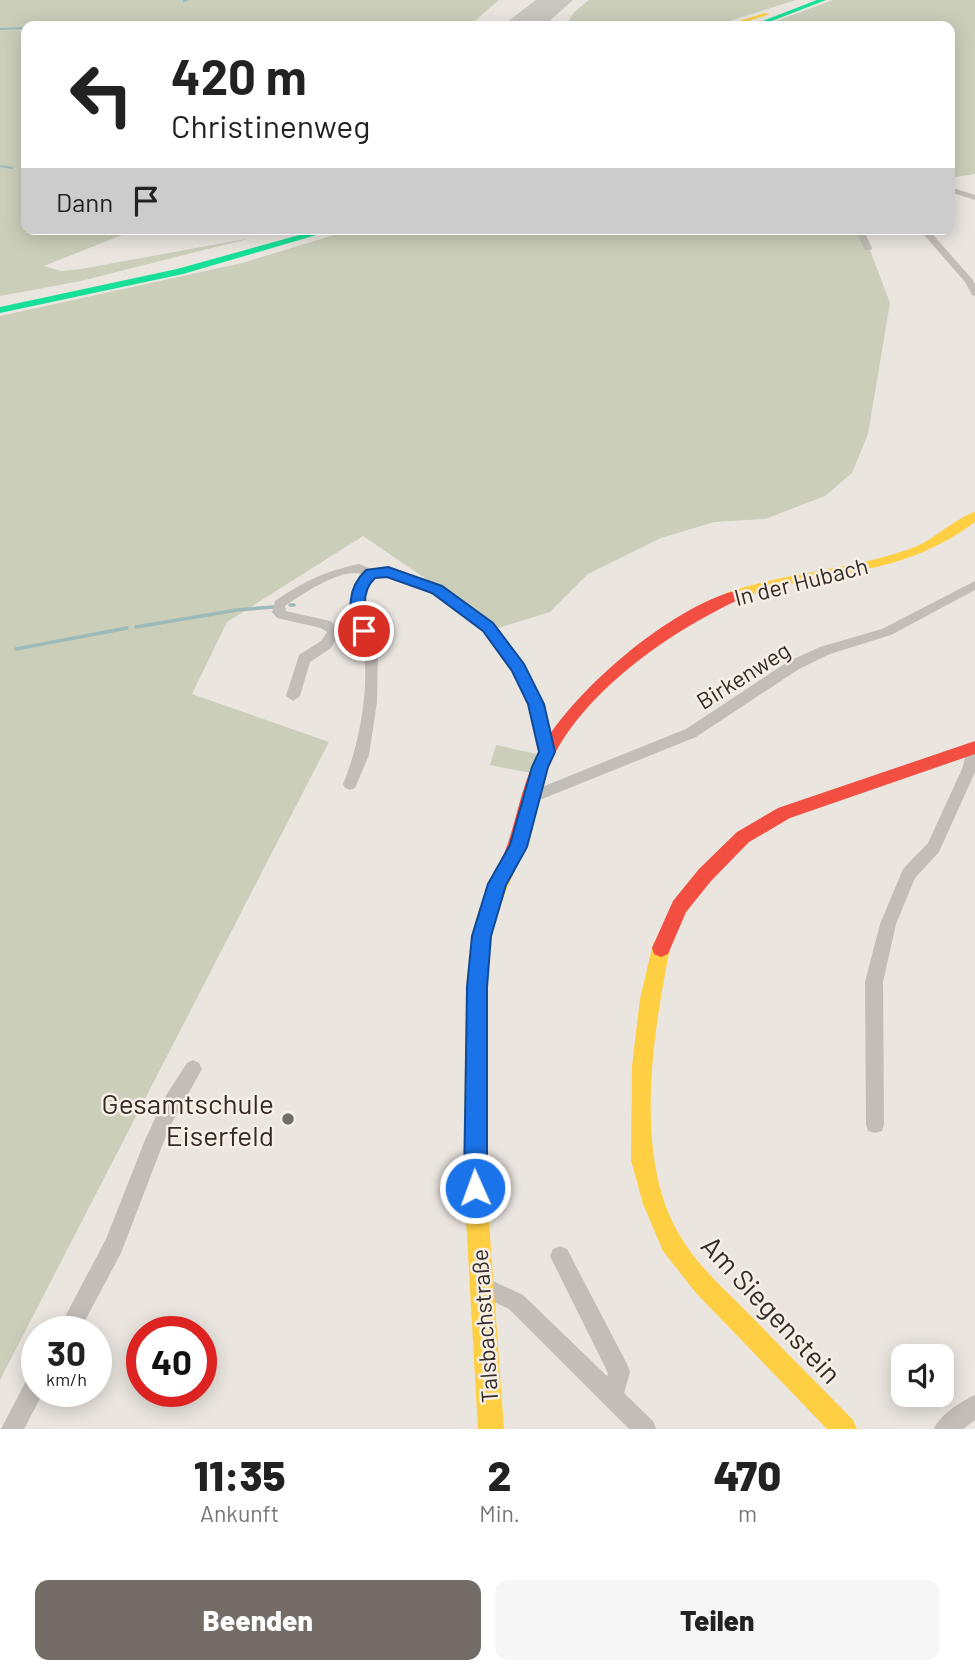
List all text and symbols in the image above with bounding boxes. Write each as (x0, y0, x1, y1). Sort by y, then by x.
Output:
text: 420 m (171, 46, 307, 105)
icon: left (56, 49, 147, 140)
text: Christinenweg (171, 106, 370, 144)
icon: arrive (127, 182, 165, 220)
text: Dann (56, 186, 113, 217)
street label: In der Hubach (731, 551, 871, 611)
pin (334, 601, 394, 661)
icon: arrive (345, 612, 383, 650)
street label: Birkenweg (691, 635, 795, 715)
place label: Gesamtschule Eiserfeld (102, 1086, 274, 1152)
marker: Gesamtschule Eiserfeld (280, 1111, 296, 1127)
position arrow (438, 1151, 512, 1225)
street label: Am Siegenstein (695, 1228, 849, 1390)
street label: Talsbachstraße (465, 1248, 503, 1404)
speed limit sign: 40 (126, 1316, 217, 1407)
text: 30 (47, 1331, 86, 1373)
map controls (891, 1344, 954, 1407)
button: sound (891, 1344, 954, 1407)
text: km/h (46, 1368, 87, 1390)
text: 11:35 (194, 1449, 286, 1499)
text: 2 (488, 1449, 511, 1499)
text: 470 (714, 1449, 781, 1499)
text: Ankunft (200, 1499, 279, 1527)
text: Min. (479, 1499, 520, 1527)
text: m (738, 1499, 757, 1527)
button: Beenden (35, 1580, 481, 1660)
button: Teilen (495, 1580, 940, 1660)

